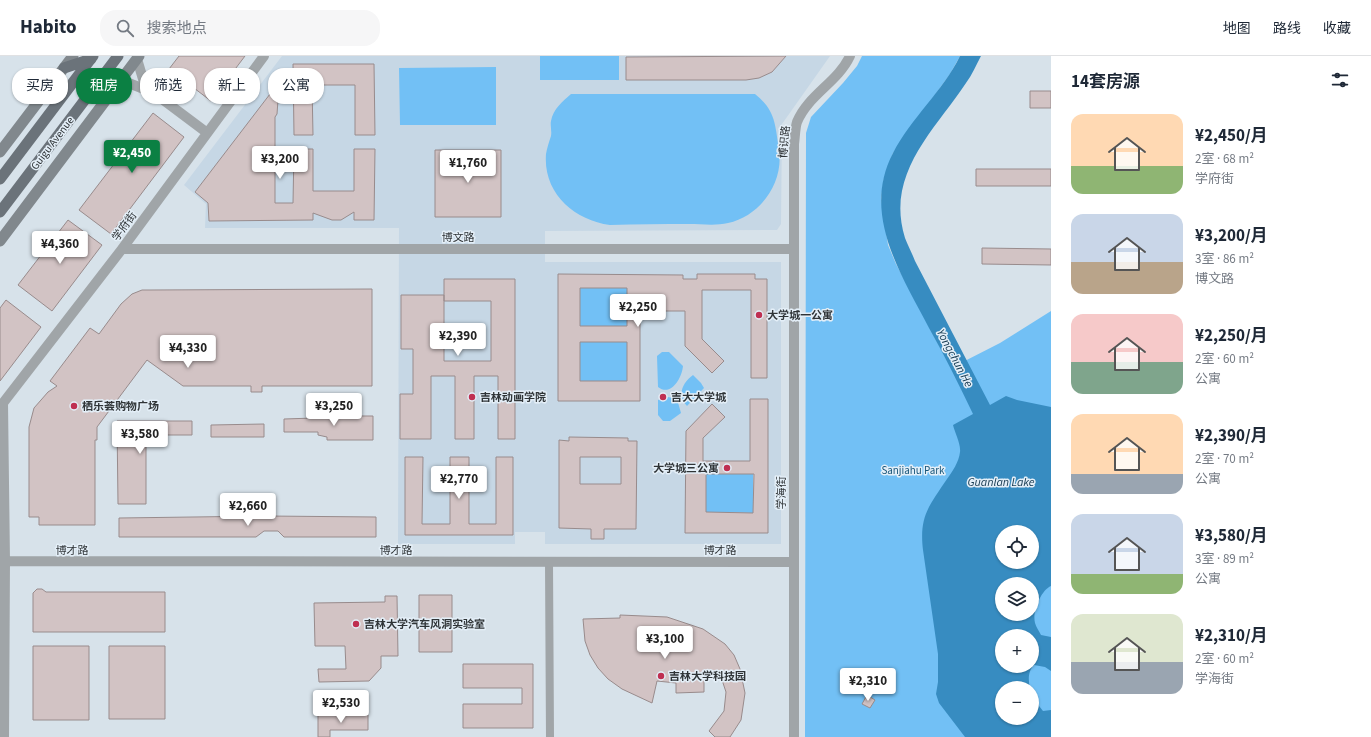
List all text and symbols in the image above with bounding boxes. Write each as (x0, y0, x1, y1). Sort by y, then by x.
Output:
search box (100, 10, 380, 46)
text: Habito (20, 14, 76, 41)
icon: search (114, 17, 136, 39)
text: 搜索地点 (146, 18, 206, 39)
text: 地图 (1223, 19, 1251, 39)
text: 路线 (1273, 19, 1301, 39)
text: 收藏 (1323, 19, 1351, 39)
chip: 买房 (12, 68, 68, 104)
chip: 租房 (76, 68, 132, 104)
chip: 筛选 (140, 68, 196, 104)
chip: 新上 (204, 68, 260, 104)
chip: 公寓 (268, 68, 324, 104)
icon: filters (1329, 69, 1351, 91)
text: 14套房源 (1071, 70, 1140, 94)
street label: Guigu Avenue (27, 113, 78, 173)
text: ¥2,450/月 (1195, 124, 1268, 148)
street label: 博识路 (776, 125, 793, 159)
icon: home (1103, 130, 1151, 178)
pin: ¥2,450 (99, 140, 165, 174)
text: ¥2,450 (113, 144, 151, 162)
pin: ¥3,200 (247, 146, 313, 180)
text: ¥3,200 (261, 150, 299, 168)
pin: ¥1,760 (435, 150, 501, 184)
text: 2室 · 68 m² (1195, 150, 1254, 168)
text: ¥1,760 (449, 154, 487, 172)
text: 学府街 (1195, 170, 1234, 188)
street label: 学府街 (109, 209, 140, 244)
text: ¥3,200/月 (1195, 224, 1268, 248)
street label: 博文路 (442, 230, 475, 245)
icon: home (1103, 230, 1151, 278)
pin: ¥4,360 (27, 231, 93, 265)
text: ¥4,360 (41, 235, 79, 253)
text: 3室 · 86 m² (1195, 250, 1254, 268)
text: 博文路 (1195, 270, 1234, 288)
pin: ¥2,250 (605, 294, 671, 328)
text: ¥2,250 (619, 298, 657, 316)
place label: 大学城一公寓 (767, 308, 833, 323)
marker: 大学城一公寓 (754, 310, 764, 320)
pin: ¥2,390 (425, 323, 491, 357)
text: ¥2,250/月 (1195, 324, 1268, 348)
water label: Yongchun He (932, 326, 977, 391)
text: ¥2,390 (439, 327, 477, 345)
icon: home (1103, 330, 1151, 378)
pin: ¥4,330 (155, 335, 221, 369)
text: ¥4,330 (169, 339, 207, 357)
text: 2室 · 60 m² (1195, 350, 1254, 368)
text: 公寓 (1195, 370, 1221, 388)
place label: 吉林动画学院 (480, 390, 546, 405)
place label: 吉大大学城 (671, 390, 727, 405)
marker: 吉林动画学院 (467, 392, 477, 402)
marker: 吉大大学城 (658, 392, 668, 402)
pin: ¥3,250 (301, 393, 367, 427)
text: ¥3,250 (315, 397, 353, 415)
place label: 栖乐荟购物广场 (82, 399, 159, 414)
marker: 栖乐荟购物广场 (69, 401, 79, 411)
pin: ¥3,580 (107, 421, 173, 455)
text: ¥2,390/月 (1195, 424, 1268, 448)
text: ¥3,580 (121, 425, 159, 443)
icon: home (1103, 430, 1151, 478)
text: 2室 · 70 m² (1195, 450, 1254, 468)
place label: 大学城三公寓 (653, 461, 719, 476)
marker: 大学城三公寓 (722, 463, 732, 473)
park label: Sanjiahu Park (881, 463, 945, 478)
pin: ¥2,770 (426, 466, 492, 500)
text: ¥2,770 (440, 470, 478, 488)
text: 公寓 (1195, 470, 1221, 488)
water label: Guanlan Lake (967, 474, 1035, 491)
street label: 学海街 (774, 477, 789, 510)
pin: ¥2,660 (215, 493, 281, 527)
text: ¥2,660 (229, 497, 267, 515)
text: ¥3,580/月 (1195, 524, 1268, 548)
map controls (995, 525, 1039, 725)
button: locate (995, 525, 1039, 569)
icon: home (1103, 530, 1151, 578)
street label: 博才路 (56, 543, 89, 558)
street label: 博才路 (380, 543, 413, 558)
street label: 博才路 (704, 543, 737, 558)
text: 3室 · 89 m² (1195, 550, 1254, 568)
text: 公寓 (1195, 570, 1221, 588)
button: layers (995, 577, 1039, 621)
place label: 吉林大学汽车风洞实验室 (364, 617, 485, 632)
marker: 吉林大学汽车风洞实验室 (351, 619, 361, 629)
text: ¥2,310/月 (1195, 624, 1268, 648)
pin: ¥3,100 (632, 626, 698, 660)
button: + (995, 629, 1039, 673)
text: ¥3,100 (646, 630, 684, 648)
icon: home (1103, 630, 1151, 678)
text: 2室 · 60 m² (1195, 650, 1254, 668)
pin: ¥2,310 (835, 668, 901, 702)
place label: 吉林大学科技园 (669, 669, 746, 684)
text: 学海街 (1195, 670, 1234, 688)
marker: 吉林大学科技园 (656, 671, 666, 681)
text: ¥2,310 (849, 672, 887, 690)
button: − (995, 681, 1039, 725)
pin: ¥2,530 (308, 690, 374, 724)
text: ¥2,530 (322, 694, 360, 712)

